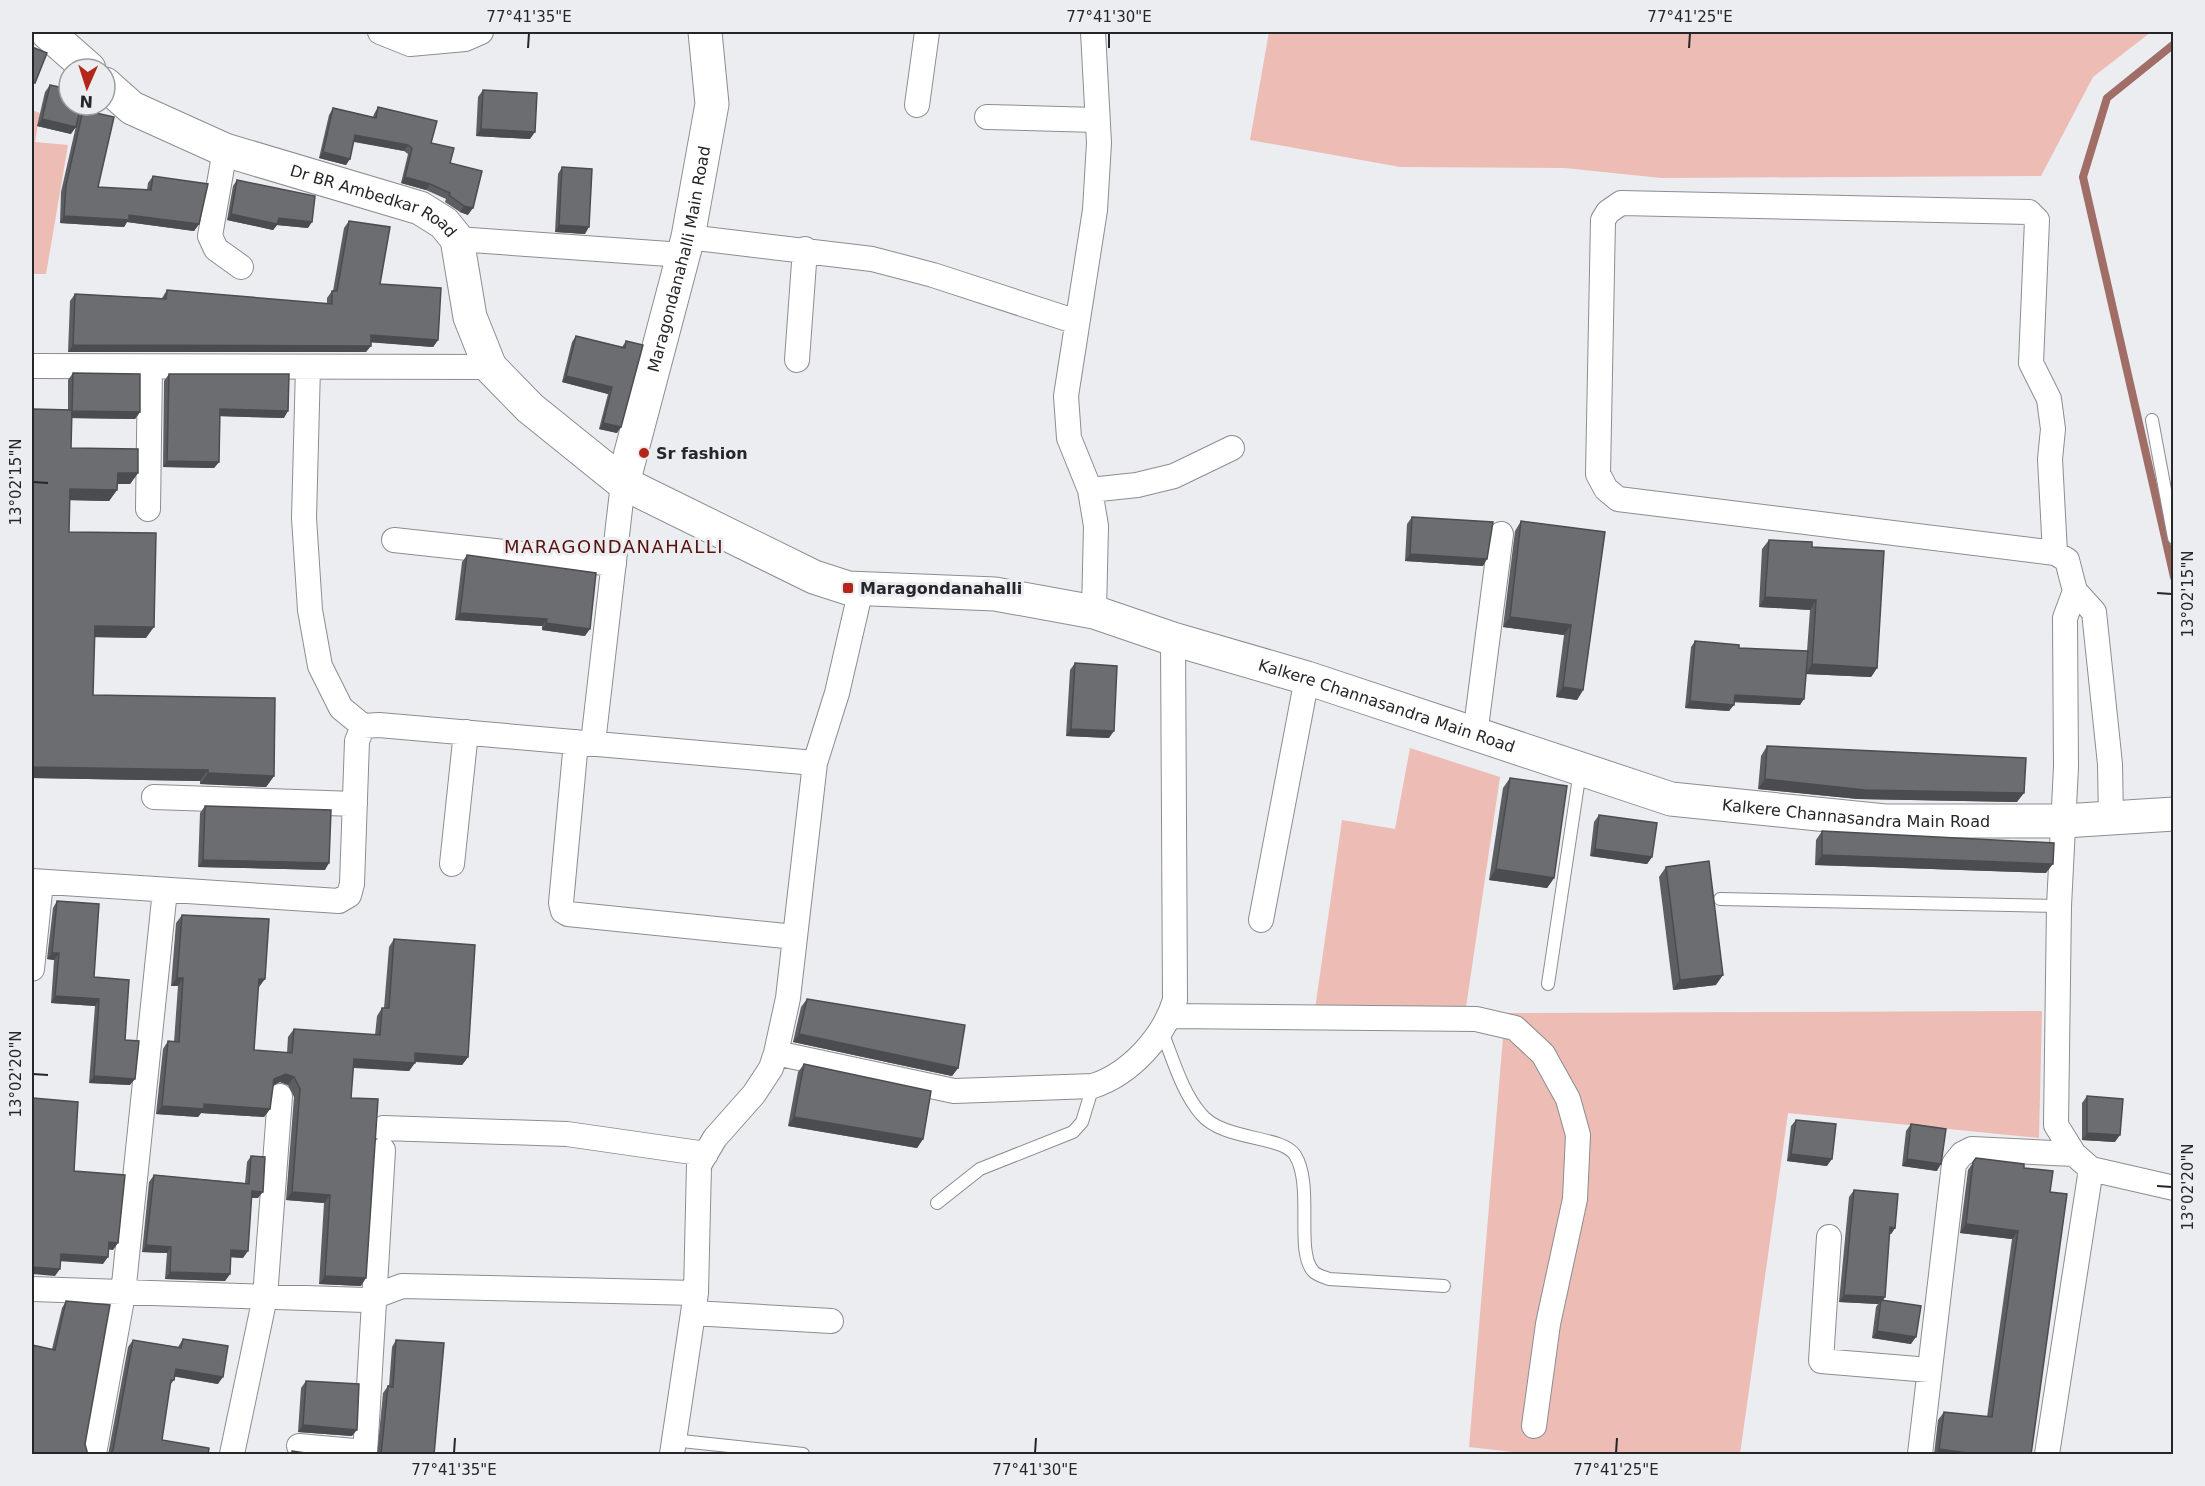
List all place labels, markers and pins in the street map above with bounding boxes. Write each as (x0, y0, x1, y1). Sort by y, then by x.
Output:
place label: Sr fashion (656, 444, 748, 463)
marker: Sr fashion (637, 446, 651, 460)
place label: Maragondanahalli (860, 579, 1022, 598)
marker: Maragondanahalli (841, 581, 855, 595)

